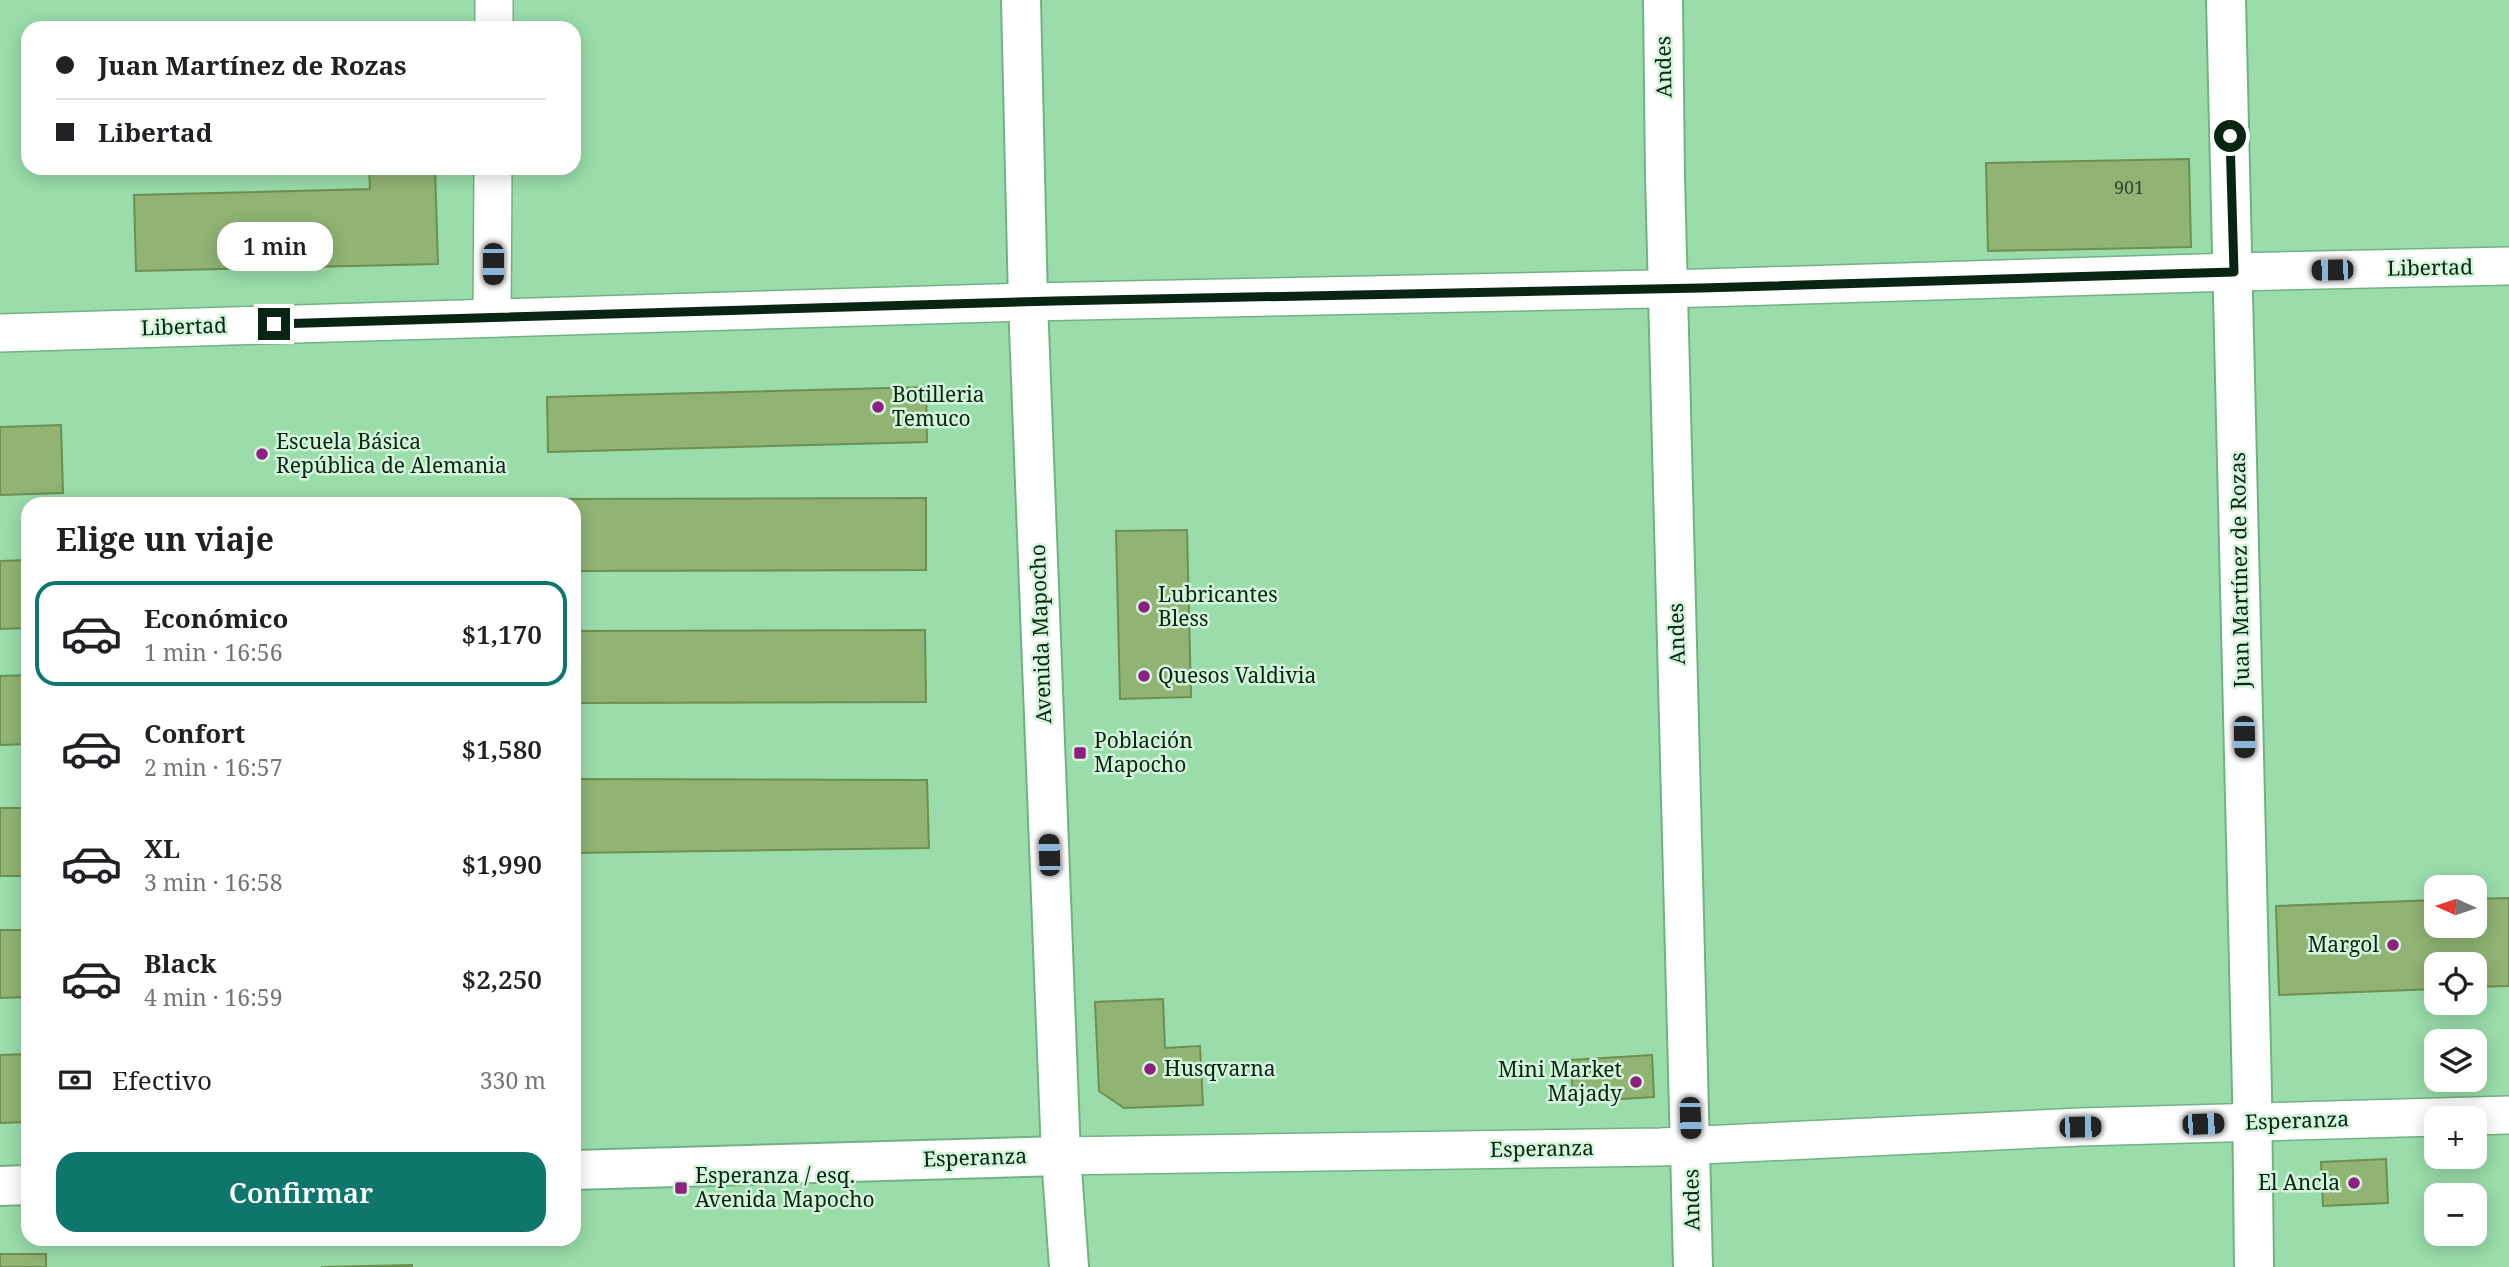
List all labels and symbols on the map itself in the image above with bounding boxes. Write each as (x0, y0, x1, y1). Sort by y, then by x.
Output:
street label: Andes (1648, 36, 1678, 98)
route start (2214, 120, 2246, 152)
house number: 901 (2114, 175, 2144, 199)
callout: 1 min (216, 222, 332, 272)
car (483, 243, 504, 285)
street label: Libertad (2387, 252, 2473, 282)
car (2311, 259, 2354, 281)
route end (258, 308, 290, 340)
street label: Libertad (141, 311, 227, 341)
place label: Botilleria Temuco (892, 380, 985, 432)
marker: Botilleria Temuco (870, 399, 886, 415)
place label: Escuela Básica República de Alemania (276, 427, 507, 479)
marker: Escuela Básica República de Alemania (254, 446, 270, 462)
street label: Juan Martínez de Rozas (2223, 452, 2255, 689)
street label: Avenida Mapocho (1023, 544, 1057, 724)
place label: Lubricantes Bless (1158, 580, 1278, 632)
marker: Lubricantes Bless (1136, 599, 1152, 615)
street label: Andes (1661, 603, 1691, 665)
place label: Quesos Valdivia (1158, 661, 1316, 689)
marker: Quesos Valdivia (1136, 668, 1152, 684)
car (2234, 716, 2255, 758)
place label: Población Mapocho (1094, 726, 1193, 778)
marker: Población Mapocho (1072, 745, 1088, 761)
car (1038, 834, 1061, 876)
north arrow (2424, 875, 2487, 938)
place label: Margol (2308, 930, 2379, 958)
marker: Margol (2385, 937, 2401, 953)
place label: Husqvarna (1164, 1054, 1276, 1082)
place label: Mini Market Majady (1498, 1055, 1622, 1107)
marker: Husqvarna (1142, 1061, 1158, 1077)
marker: Mini Market Majady (1628, 1074, 1644, 1090)
car (1679, 1097, 1702, 1139)
street label: Esperanza (2244, 1104, 2349, 1136)
car (2182, 1113, 2225, 1135)
car (2059, 1116, 2102, 1138)
street label: Esperanza (1490, 1133, 1594, 1163)
street label: Esperanza (922, 1141, 1027, 1173)
place label: Esperanza / esq. Avenida Mapocho (695, 1161, 875, 1213)
place label: El Ancla (2258, 1168, 2340, 1196)
street label: Andes (1676, 1169, 1706, 1231)
marker: El Ancla (2346, 1175, 2362, 1191)
marker: Esperanza / esq. Avenida Mapocho (673, 1180, 689, 1196)

